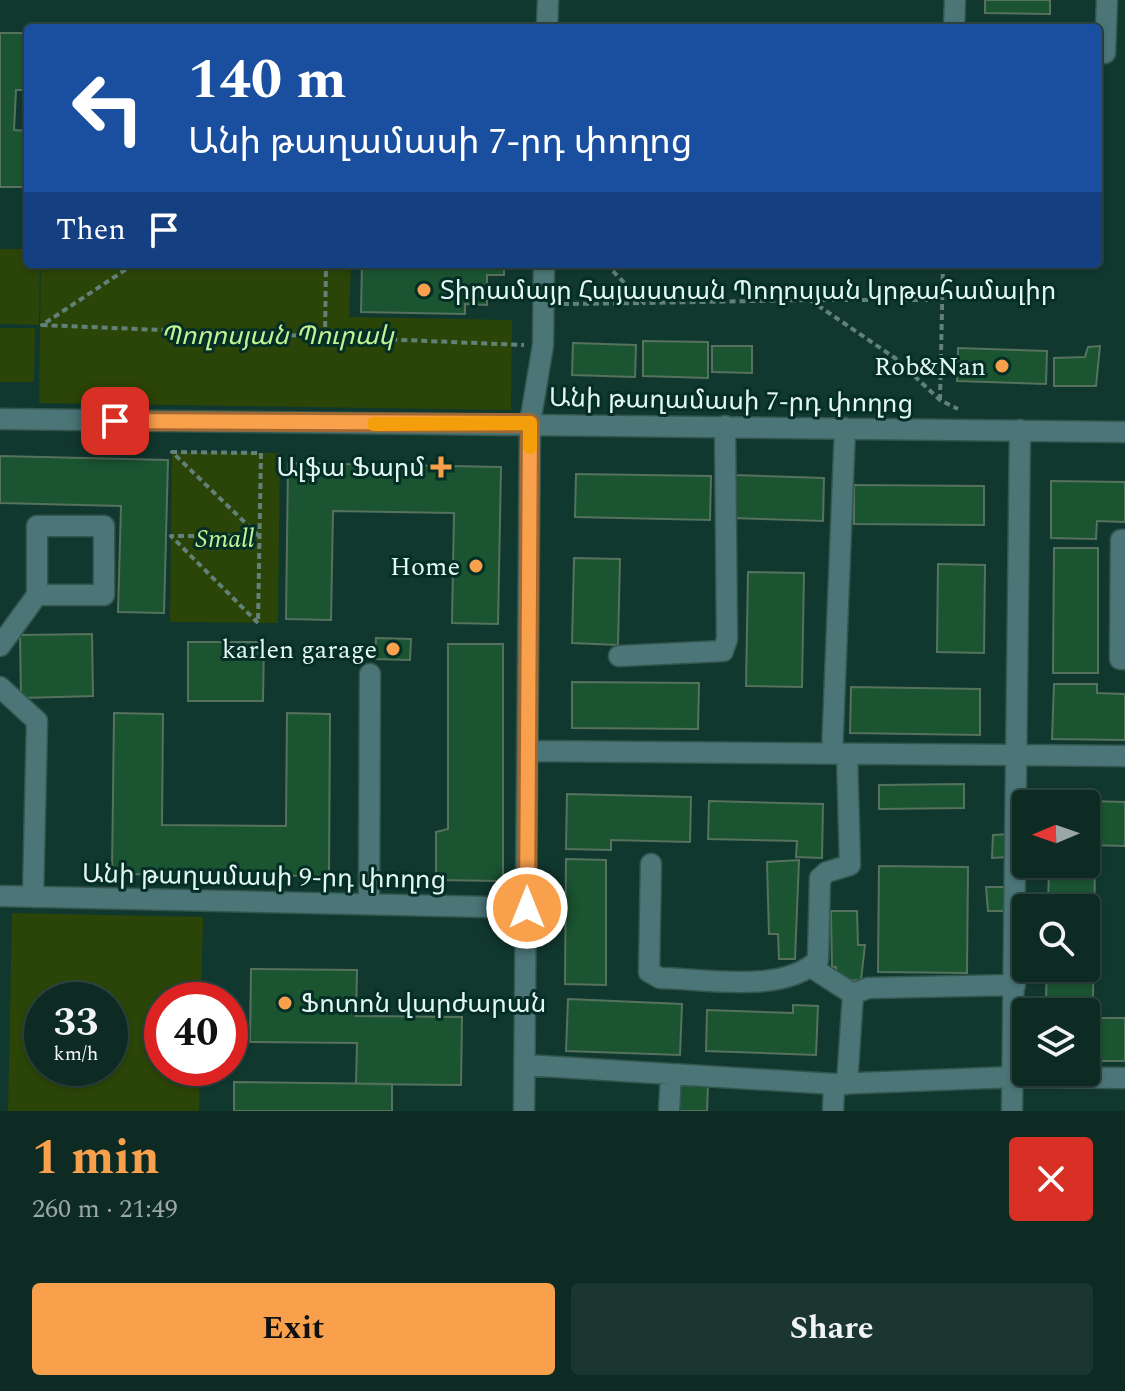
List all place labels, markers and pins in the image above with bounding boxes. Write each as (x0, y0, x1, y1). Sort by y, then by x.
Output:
place label: Տիրամայր Հայաստան Պողոսյան կրթահամալիր (440, 271, 1056, 311)
marker: Տիրամայր Հայաստան Պողոսյան կրթահամալիր (415, 281, 433, 299)
place label: Rob&Nan (874, 347, 986, 387)
marker: Rob&Nan (993, 357, 1011, 375)
pin (81, 387, 149, 455)
place label: Ալֆա Ֆարմ (276, 448, 425, 488)
marker: Ալֆա Ֆարմ (432, 458, 450, 476)
place label: Home (390, 547, 460, 587)
marker: Home (467, 557, 485, 575)
place label: karlen garage (222, 630, 377, 670)
marker: karlen garage (384, 640, 402, 658)
place label: Ֆոտոն վարժարան (301, 984, 546, 1024)
marker: Ֆոտոն վարժարան (276, 994, 294, 1012)

